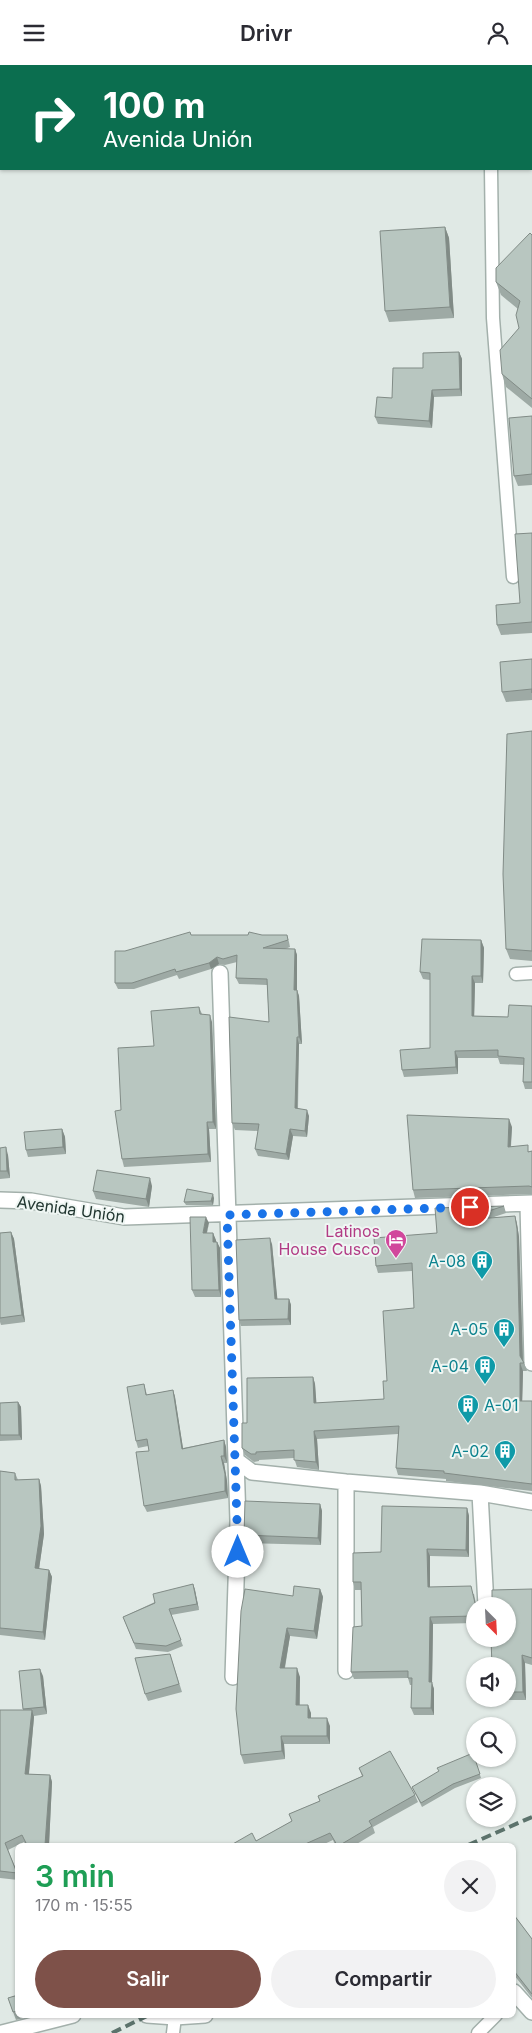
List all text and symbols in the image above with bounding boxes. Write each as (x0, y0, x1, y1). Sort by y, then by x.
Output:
icon: menu (20, 19, 48, 47)
icon: person (484, 19, 512, 47)
text: Drivr (240, 20, 292, 46)
text: 100 m (103, 84, 206, 126)
icon: right (20, 85, 85, 150)
text: Avenida Unión (103, 126, 253, 152)
pin (449, 1186, 491, 1228)
street label: Avenida Unión (16, 1192, 126, 1226)
icon: arrive (456, 1193, 484, 1221)
place label: Latinos House Cusco (278, 1221, 380, 1259)
hotel icon: Latinos House Cusco (384, 1228, 408, 1259)
building icon: A-08 (470, 1249, 494, 1280)
place label: A-08 (428, 1251, 466, 1271)
building icon: A-05 (492, 1317, 516, 1348)
place label: A-05 (450, 1319, 488, 1339)
building icon: A-04 (473, 1354, 497, 1385)
place label: A-04 (431, 1356, 469, 1376)
building icon: A-01 (456, 1393, 480, 1424)
place label: A-01 (484, 1395, 518, 1415)
building icon: A-02 (493, 1439, 517, 1470)
place label: A-02 (451, 1441, 489, 1461)
position arrow (211, 1525, 263, 1577)
north arrow (466, 1597, 516, 1647)
map controls (466, 1597, 516, 1827)
button: sound (466, 1657, 516, 1707)
button: search (466, 1717, 516, 1767)
button: layers (466, 1777, 516, 1827)
text: 3 min (35, 1858, 115, 1894)
button: close (444, 1860, 496, 1912)
text: 170 m · 15:55 (35, 1895, 133, 1915)
button: Salir (35, 1950, 261, 2008)
button: Compartir (271, 1950, 496, 2008)

